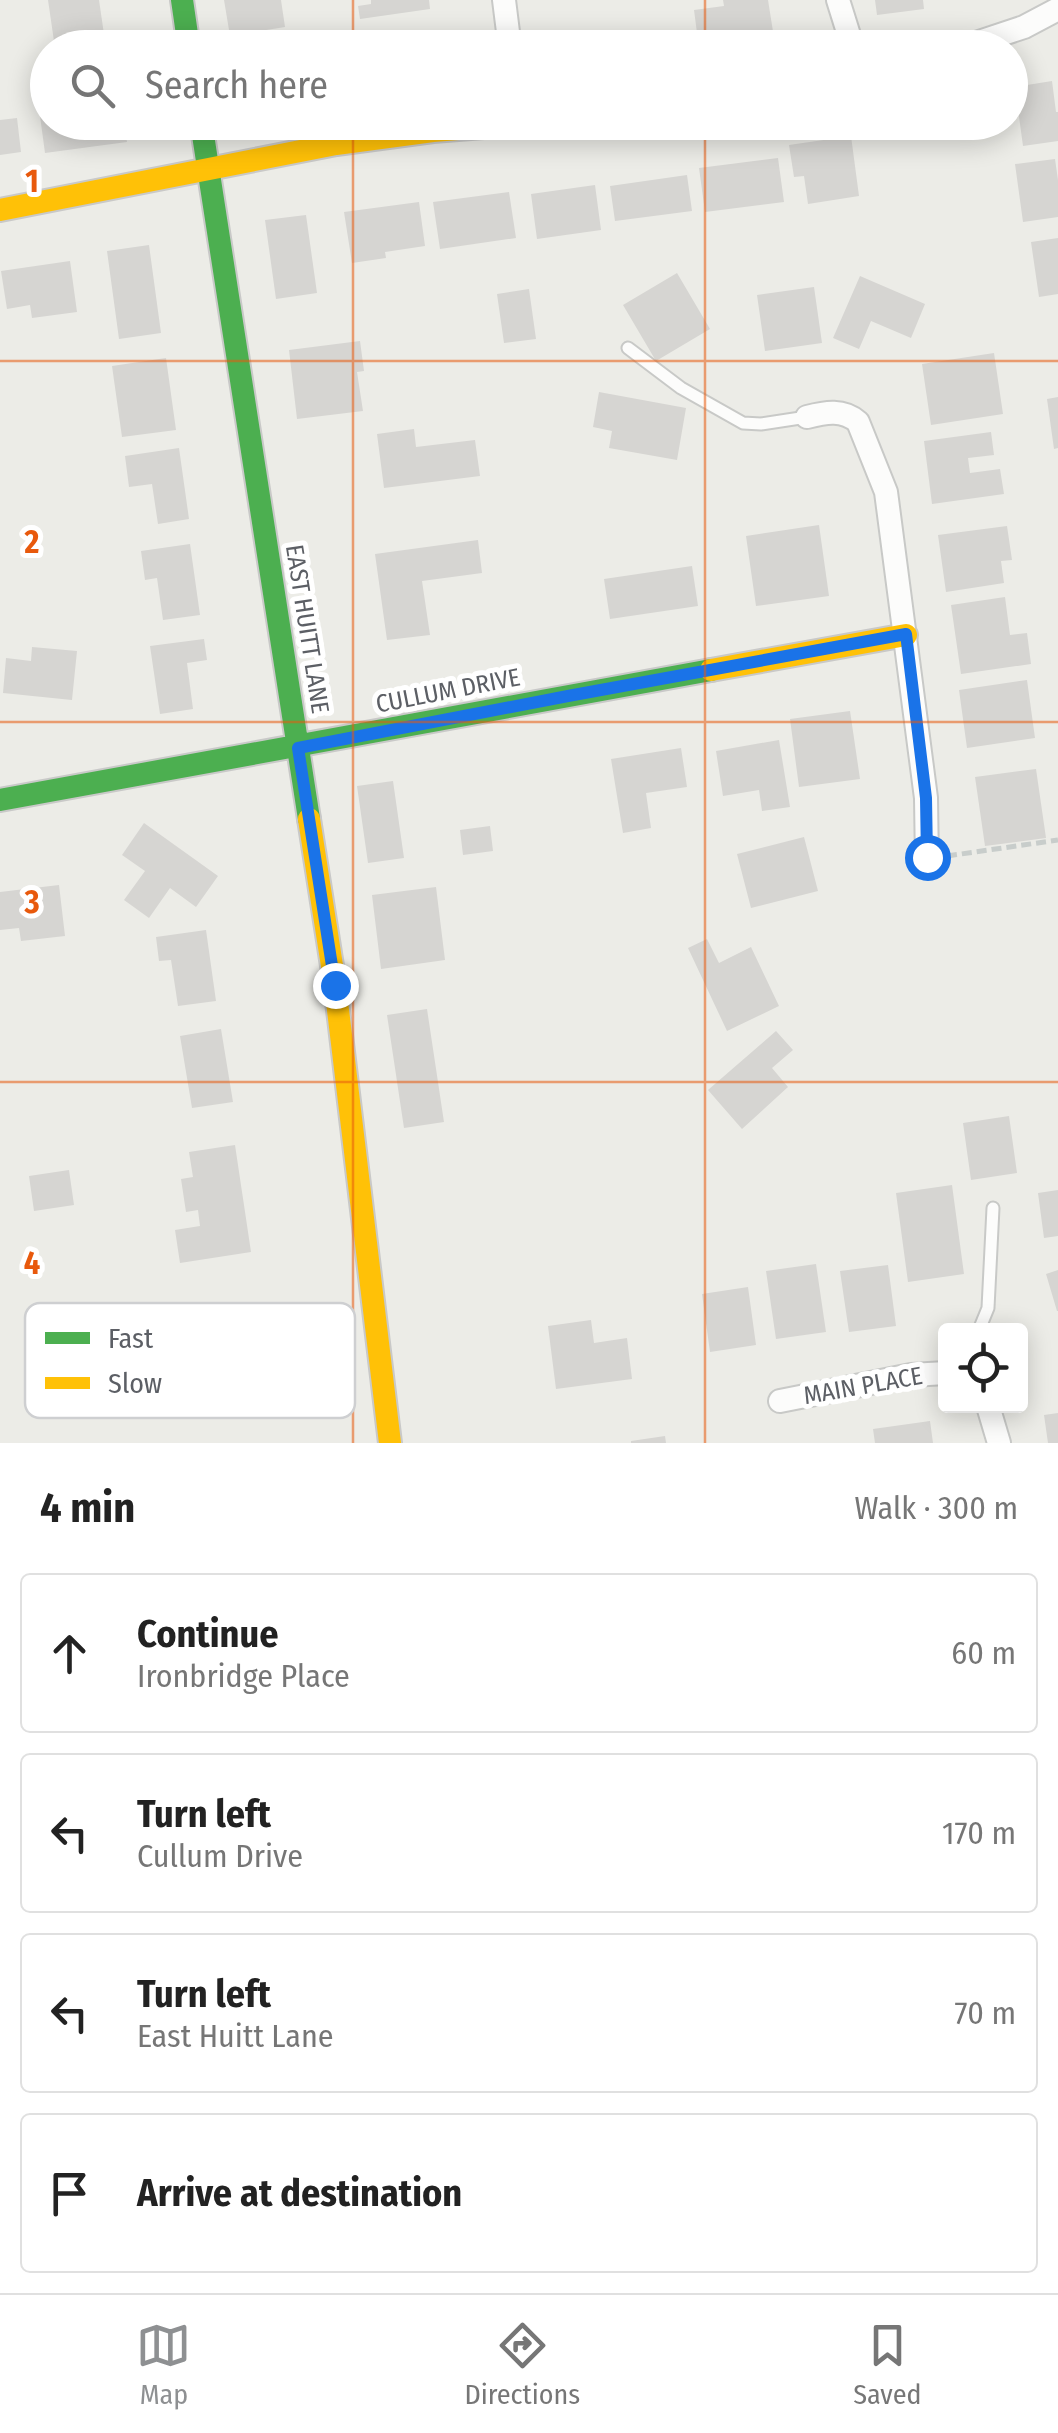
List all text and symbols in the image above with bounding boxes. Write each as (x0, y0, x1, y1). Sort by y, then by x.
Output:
search box (30, 30, 1028, 140)
icon: search (65, 58, 120, 113)
text: Search here (145, 62, 328, 108)
text: 1 (25, 162, 39, 200)
text: 2 (24, 523, 40, 561)
street label: EAST HUITT LANE (279, 542, 335, 716)
street label: CULLUM DRIVE (373, 662, 523, 720)
route start (905, 835, 951, 881)
text: 3 (23, 883, 40, 921)
route end (313, 963, 359, 1009)
text: 4 (24, 1244, 40, 1282)
legend (25, 1303, 355, 1418)
text: Fast (108, 1322, 154, 1355)
map controls (938, 1323, 1028, 1413)
button: locate (938, 1323, 1028, 1413)
street label: MAIN PLACE (801, 1361, 925, 1411)
text: Slow (108, 1367, 162, 1400)
text: 4 min (40, 1483, 135, 1533)
text: Walk · 300 m (855, 1489, 1018, 1527)
text: Continue (137, 1611, 278, 1657)
icon: ahead (42, 1626, 97, 1681)
text: 60 m (951, 1634, 1016, 1672)
text: Ironbridge Place (137, 1657, 350, 1695)
text: Turn left (137, 1791, 271, 1837)
icon: left (42, 1806, 97, 1861)
text: 170 m (942, 1814, 1016, 1852)
text: Cullum Drive (137, 1837, 303, 1875)
text: Turn left (137, 1971, 271, 2017)
icon: left (42, 1986, 97, 2041)
text: 70 m (955, 1994, 1016, 2032)
text: East Huitt Lane (137, 2017, 334, 2055)
icon: arrive (42, 2166, 97, 2221)
text: Arrive at destination (137, 2170, 462, 2216)
tab: Map (136, 2318, 191, 2411)
tab: Directions (464, 2318, 580, 2411)
tab: Saved (853, 2318, 922, 2411)

